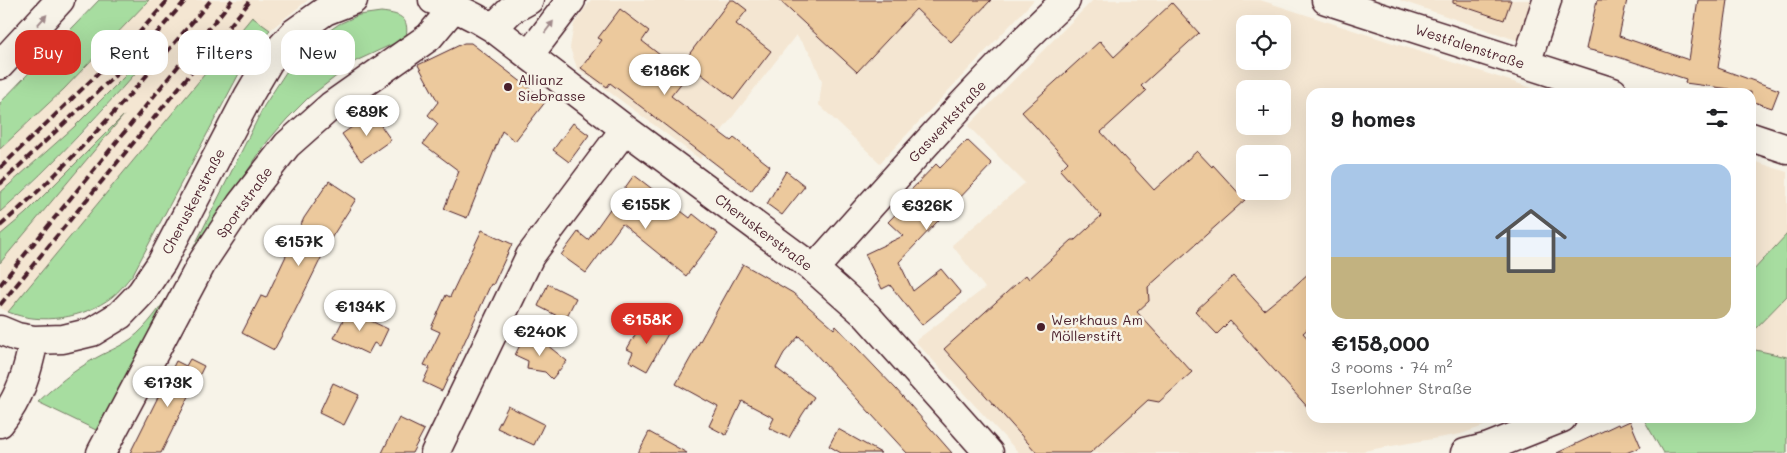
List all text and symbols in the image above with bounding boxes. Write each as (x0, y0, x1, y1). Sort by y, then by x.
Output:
one-way arrow (36, 14, 48, 26)
map controls (1236, 15, 1291, 200)
button: locate (1236, 15, 1291, 70)
street label: Westfalenstraße (1413, 19, 1527, 73)
one-way arrow (544, 21, 555, 34)
chip: Buy (15, 30, 81, 75)
chip: Rent (91, 30, 168, 75)
chip: Filters (178, 30, 271, 75)
chip: New (281, 30, 355, 75)
pin: €186K (630, 54, 700, 96)
text: €186K (640, 59, 690, 80)
place label: Allianz Siebrasse (518, 70, 586, 105)
street label: Gaswerkstraße (904, 76, 990, 166)
button: + (1236, 80, 1291, 135)
marker: Allianz Siebrasse (502, 81, 514, 93)
pin: €89K (337, 94, 397, 137)
text: €89K (345, 100, 389, 121)
icon: filters (1703, 104, 1731, 132)
text: 9 homes (1331, 105, 1416, 132)
street label: Cheruskerstraße (157, 145, 229, 257)
button: − (1236, 145, 1291, 200)
street label: Sportstraße (212, 162, 276, 242)
pin: €155K (611, 188, 681, 230)
pin: €326K (892, 188, 962, 231)
street label: Cheruskerstraße (711, 189, 817, 275)
text: €155K (621, 193, 671, 214)
text: €326K (901, 194, 953, 215)
icon: home (1486, 196, 1576, 286)
pin: €157K (264, 224, 334, 267)
text: €157K (275, 230, 323, 251)
pin: €134K (325, 290, 395, 332)
text: €134K (335, 295, 385, 316)
pin: €158K (612, 302, 682, 345)
text: €158K (622, 308, 672, 329)
place label: Werkhaus Am Möllerstift (1051, 310, 1143, 345)
pin: €240K (505, 314, 575, 357)
text: €240K (514, 320, 566, 341)
marker: Werkhaus Am Möllerstift (1035, 321, 1047, 333)
text: €158,000 (1331, 329, 1430, 356)
text: 3 rooms · 74 m² (1331, 356, 1452, 377)
pin: €173K (133, 366, 203, 408)
text: €173K (143, 371, 193, 392)
text: Iserlohner Straße (1331, 377, 1472, 398)

